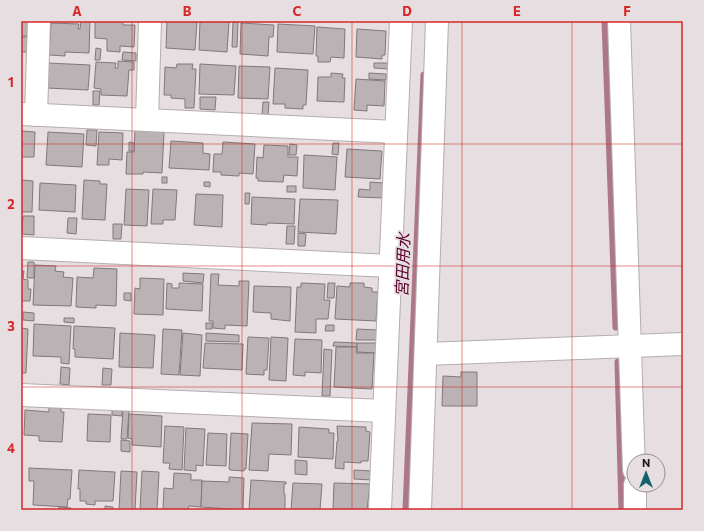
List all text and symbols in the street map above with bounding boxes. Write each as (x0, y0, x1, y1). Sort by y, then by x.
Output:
text: A (72, 3, 82, 19)
text: B (183, 3, 192, 19)
text: C (293, 3, 302, 19)
text: D (402, 3, 412, 19)
text: E (513, 3, 521, 19)
text: F (623, 3, 631, 19)
text: 1 (8, 74, 14, 90)
text: 2 (7, 196, 15, 212)
water label: 宮田用水 (391, 231, 413, 297)
text: 3 (7, 318, 15, 334)
text: 4 (7, 440, 15, 456)
north arrow (626, 453, 666, 493)
text: N (642, 456, 650, 469)

